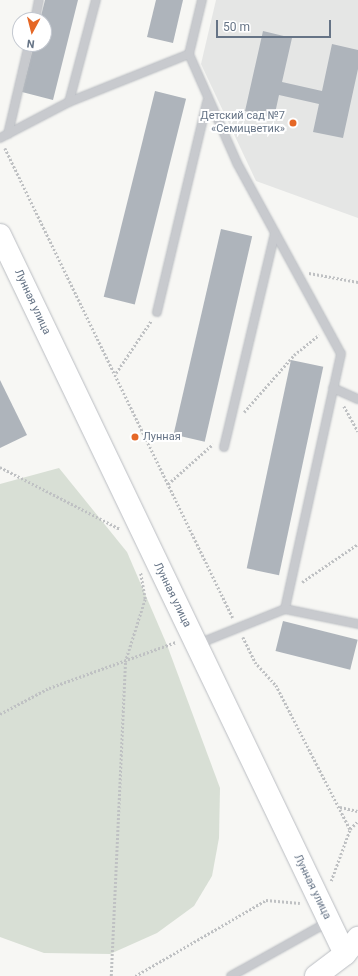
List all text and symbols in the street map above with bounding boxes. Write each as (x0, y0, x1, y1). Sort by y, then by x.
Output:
north arrow (12, 12, 52, 52)
scale bar (218, 12, 333, 38)
text: 50 m (223, 20, 250, 34)
text: N (26, 36, 35, 50)
place label: Детский сад №7 «Семицветик» (200, 110, 285, 136)
marker: Детский сад №7 «Семицветик» (288, 118, 298, 128)
street label: Лунная улица (11, 267, 53, 337)
place label: Лунная (143, 430, 181, 444)
marker: Лунная (130, 432, 140, 442)
street label: Лунная улица (151, 560, 193, 630)
street label: Лунная улица (291, 852, 333, 922)

